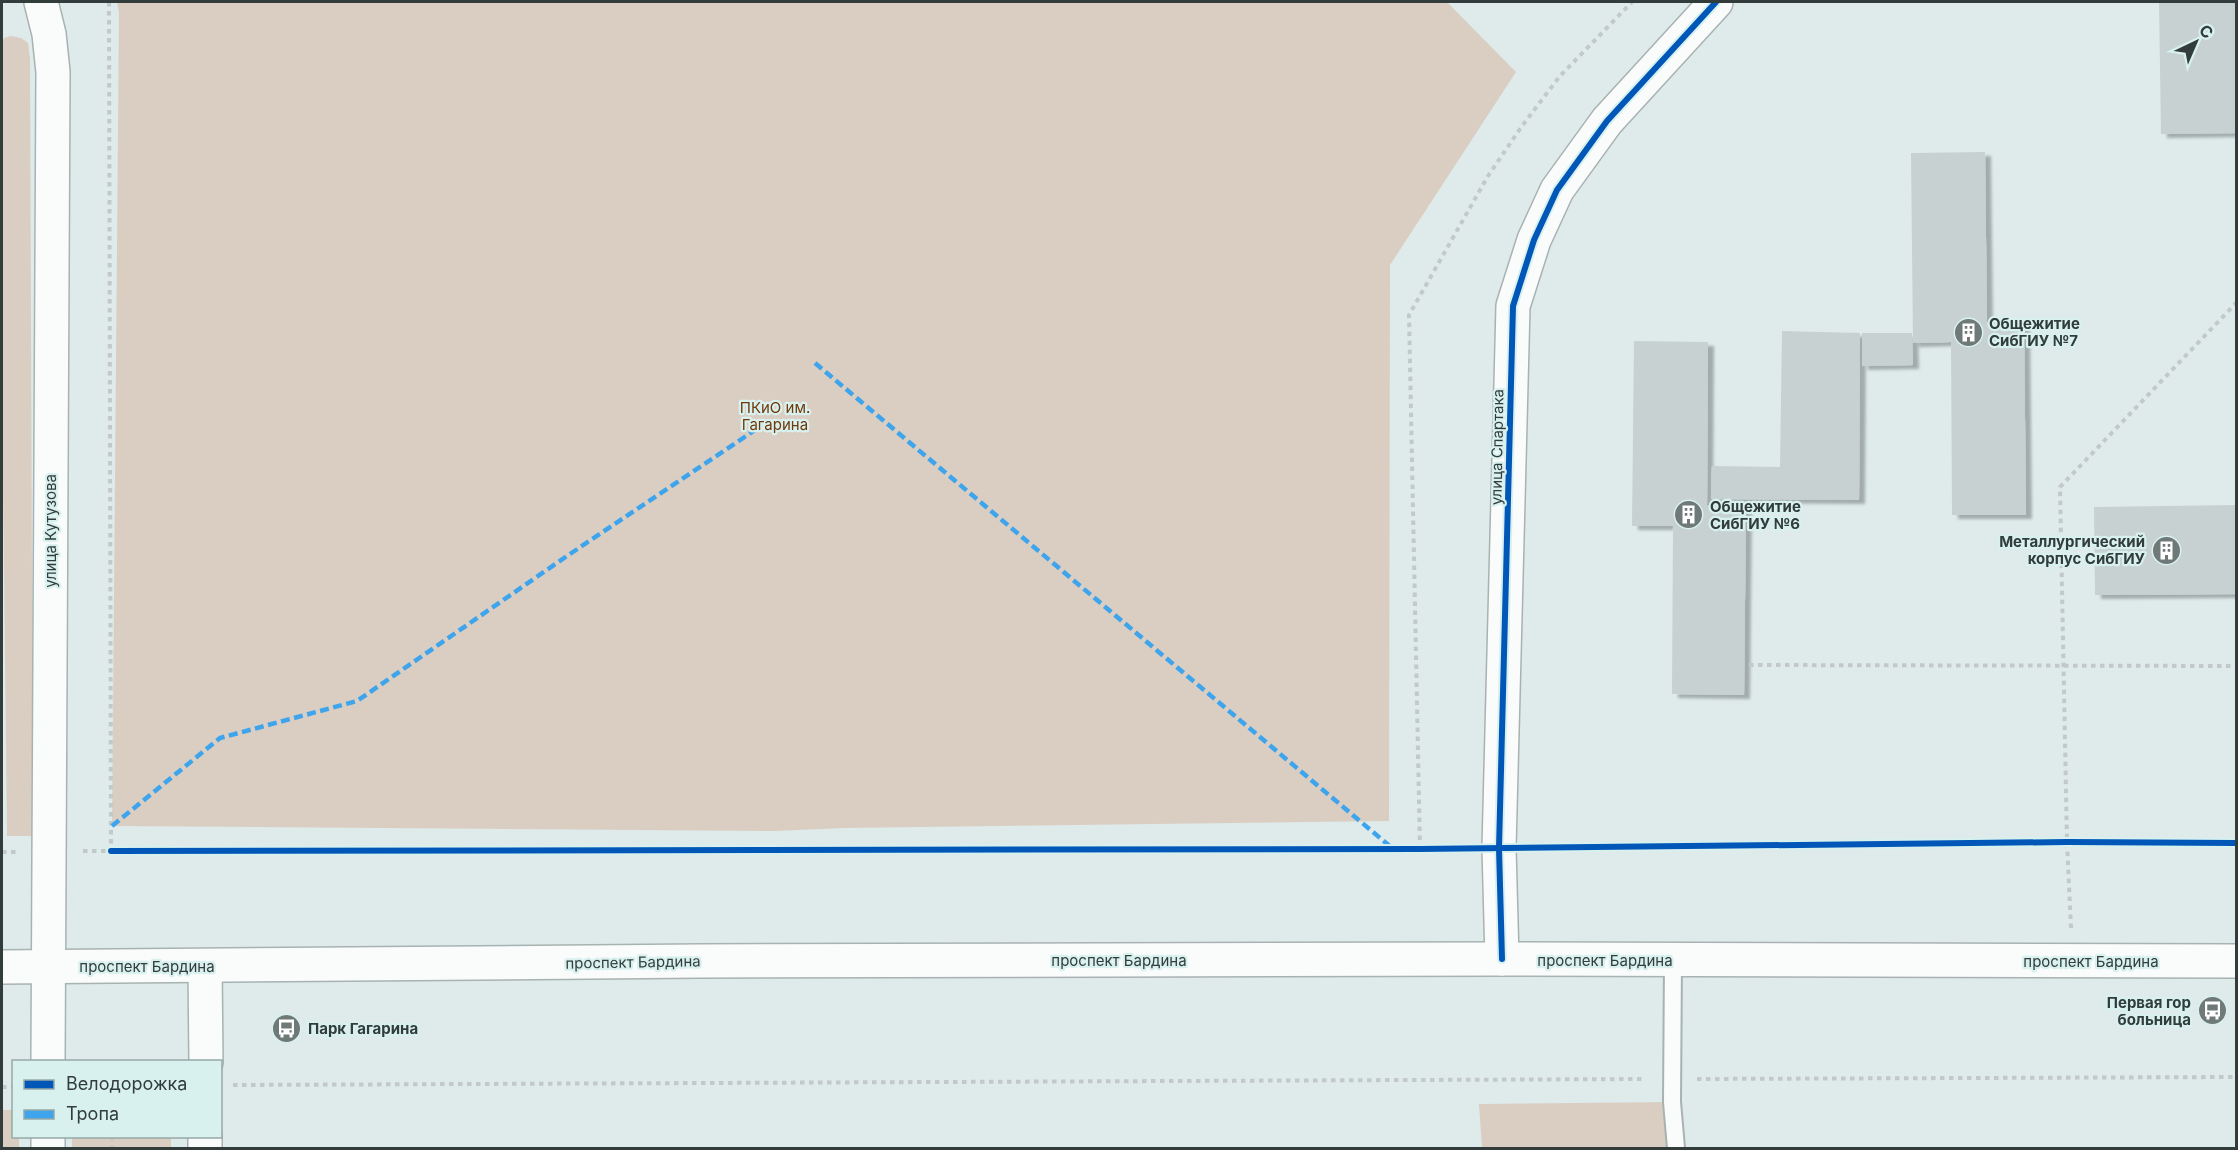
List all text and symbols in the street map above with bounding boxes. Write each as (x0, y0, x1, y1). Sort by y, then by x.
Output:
north arrow (2166, 12, 2226, 72)
text: С (2195, 20, 2218, 43)
place label: Общежитие СибГИУ №7 (1989, 314, 2080, 350)
building icon: Общежитие СибГИУ №7 (1952, 316, 1984, 348)
street label: улица Спартака (1486, 389, 1508, 505)
park label: ПКиО им. Гагарина (740, 398, 810, 434)
street label: улица Кутузова (41, 474, 60, 588)
place label: Общежитие СибГИУ №6 (1710, 497, 1801, 533)
building icon: Общежитие СибГИУ №6 (1673, 499, 1705, 531)
place label: Металлургический корпус СибГИУ (1999, 532, 2146, 568)
building icon: Металлургический корпус СибГИУ (2150, 534, 2182, 566)
street label: проспект Бардина (565, 951, 701, 973)
street label: проспект Бардина (1051, 951, 1187, 970)
street label: проспект Бардина (1537, 951, 1673, 970)
street label: проспект Бардина (2023, 952, 2159, 971)
street label: проспект Бардина (79, 957, 215, 976)
place label: Первая гор больница (2107, 993, 2191, 1029)
bus stop icon: Первая гор больница (2196, 995, 2228, 1027)
bus stop icon: Парк Гагарина (271, 1012, 303, 1044)
place label: Парк Гагарина (308, 1019, 418, 1038)
legend (12, 1060, 222, 1138)
text: Велодорожка (66, 1073, 187, 1094)
text: Тропа (66, 1103, 119, 1124)

